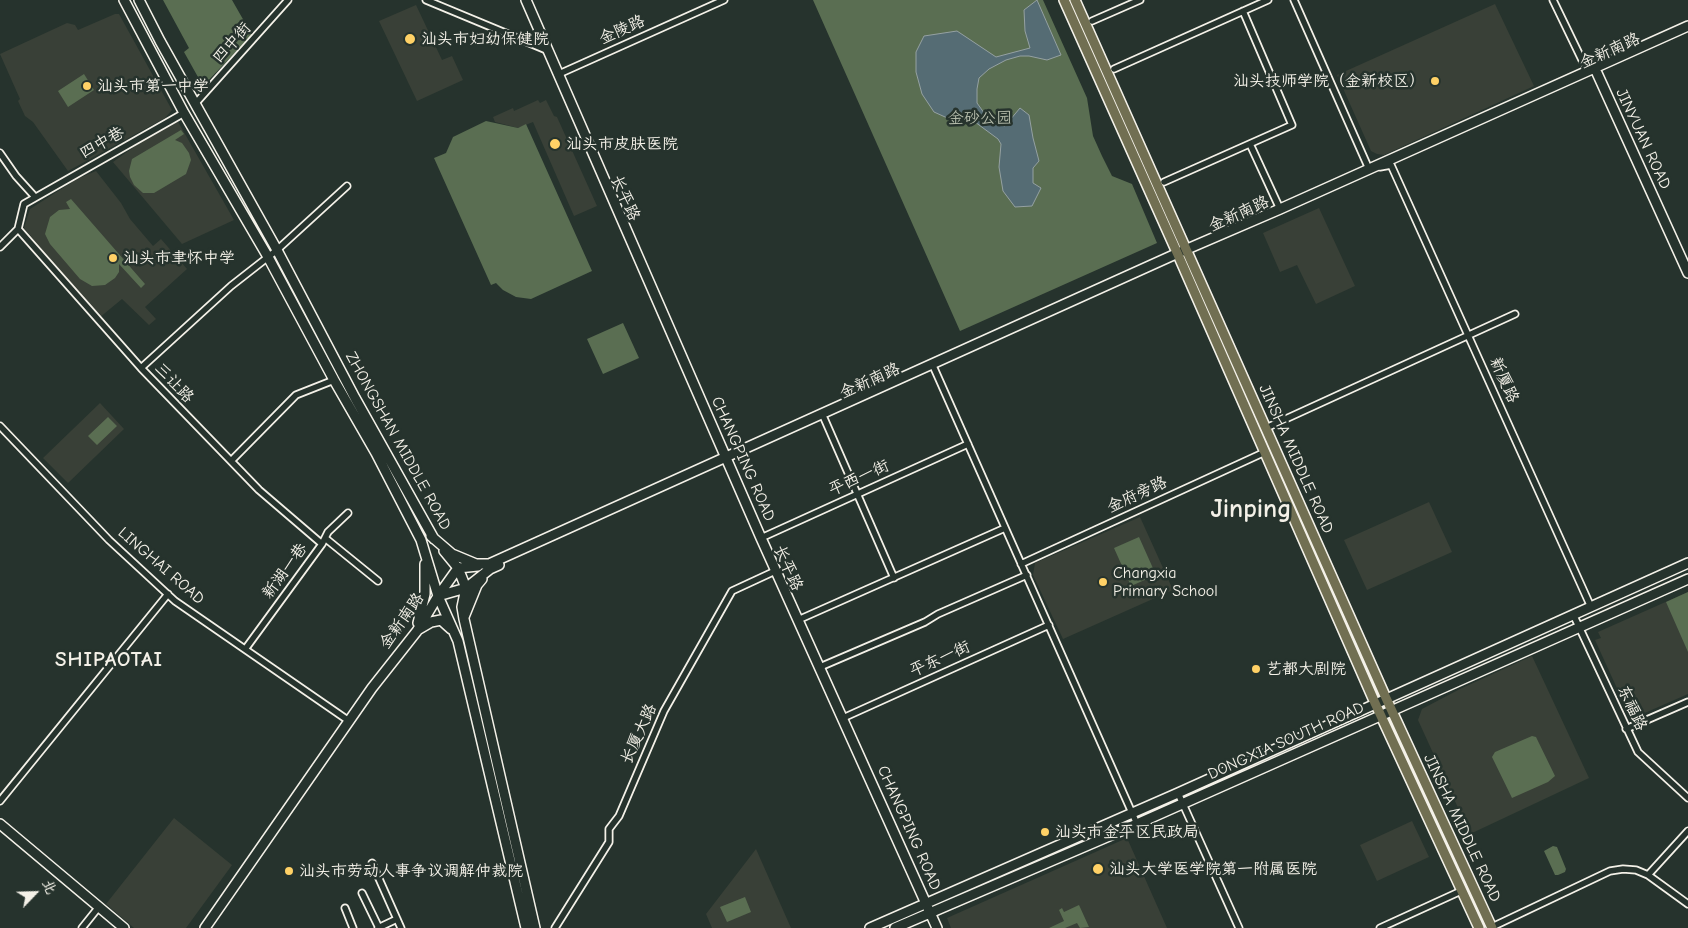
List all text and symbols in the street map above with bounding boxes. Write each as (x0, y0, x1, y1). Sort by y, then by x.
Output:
street label: 金陵路 (596, 11, 648, 49)
street label: 四中街 (209, 19, 255, 67)
place label: 汕头市妇幼保健院 (421, 29, 549, 49)
street label: 金新南路 (1577, 29, 1643, 73)
marker: 汕头市妇幼保健院 (403, 32, 417, 46)
place label: 汕头技师学院（金新校区） (1233, 71, 1425, 91)
marker: 汕头技师学院（金新校区） (1429, 75, 1441, 87)
place label: 汕头市第一中学 (97, 76, 209, 96)
marker: 汕头市第一中学 (81, 80, 93, 92)
street label: JINYUAN ROAD (1611, 86, 1675, 192)
park label: 金砂公园 (948, 108, 1012, 128)
street label: 四中巷 (76, 123, 128, 163)
place label: 汕头市皮肤医院 (566, 134, 678, 154)
marker: 汕头市皮肤医院 (548, 137, 562, 151)
street label: 长平路 (606, 172, 644, 224)
street label: 金新南路 (1206, 192, 1272, 236)
place label: 汕头市聿怀中学 (123, 248, 235, 268)
marker: 汕头市聿怀中学 (107, 252, 119, 264)
street label: ZHONGSHAN MIDDLE ROAD (341, 349, 455, 533)
street label: 新厦路 (1485, 354, 1523, 406)
street label: 三让路 (150, 359, 198, 407)
street label: 金新南路 (837, 359, 903, 403)
street label: JINSHA MIDDLE ROAD (1254, 382, 1338, 536)
street label: CHANGPING ROAD (707, 394, 779, 524)
street label: 平西一街 (826, 456, 892, 500)
street label: 金府旁路 (1104, 473, 1170, 517)
district label: Jinping (1211, 494, 1291, 526)
street label: LINGHAI ROAD (114, 523, 208, 609)
street label: 新湖一巷 (258, 539, 312, 603)
street label: 长平路 (769, 542, 807, 594)
place label: Changxia Primary School (1113, 563, 1218, 601)
marker: Changxia Primary School (1097, 576, 1109, 588)
street label: 金新南路 (376, 589, 428, 653)
street label: 平东一街 (907, 637, 973, 681)
district label: SHIPAOTAI (54, 647, 164, 673)
place label: 艺都大剧院 (1266, 659, 1346, 679)
marker: 艺都大剧院 (1250, 663, 1262, 675)
street label: 东福路 (1613, 682, 1651, 734)
street label: DONGXIA SOUTH ROAD (1205, 698, 1367, 784)
street label: 长厦大路 (617, 701, 661, 767)
street label: JINSHA MIDDLE ROAD (1419, 751, 1505, 905)
street label: CHANGPING ROAD (873, 763, 945, 893)
place label: 汕头市金平区民政局 (1055, 822, 1199, 842)
marker: 汕头市金平区民政局 (1039, 826, 1051, 838)
place label: 汕头大学医学院第一附属医院 (1109, 859, 1317, 879)
place label: 汕头市劳动人事争议调解仲裁院 (299, 861, 523, 881)
marker: 汕头大学医学院第一附属医院 (1091, 862, 1105, 876)
marker: 汕头市劳动人事争议调解仲裁院 (283, 865, 295, 877)
north arrow (10, 868, 60, 918)
text: 北 (39, 877, 60, 897)

